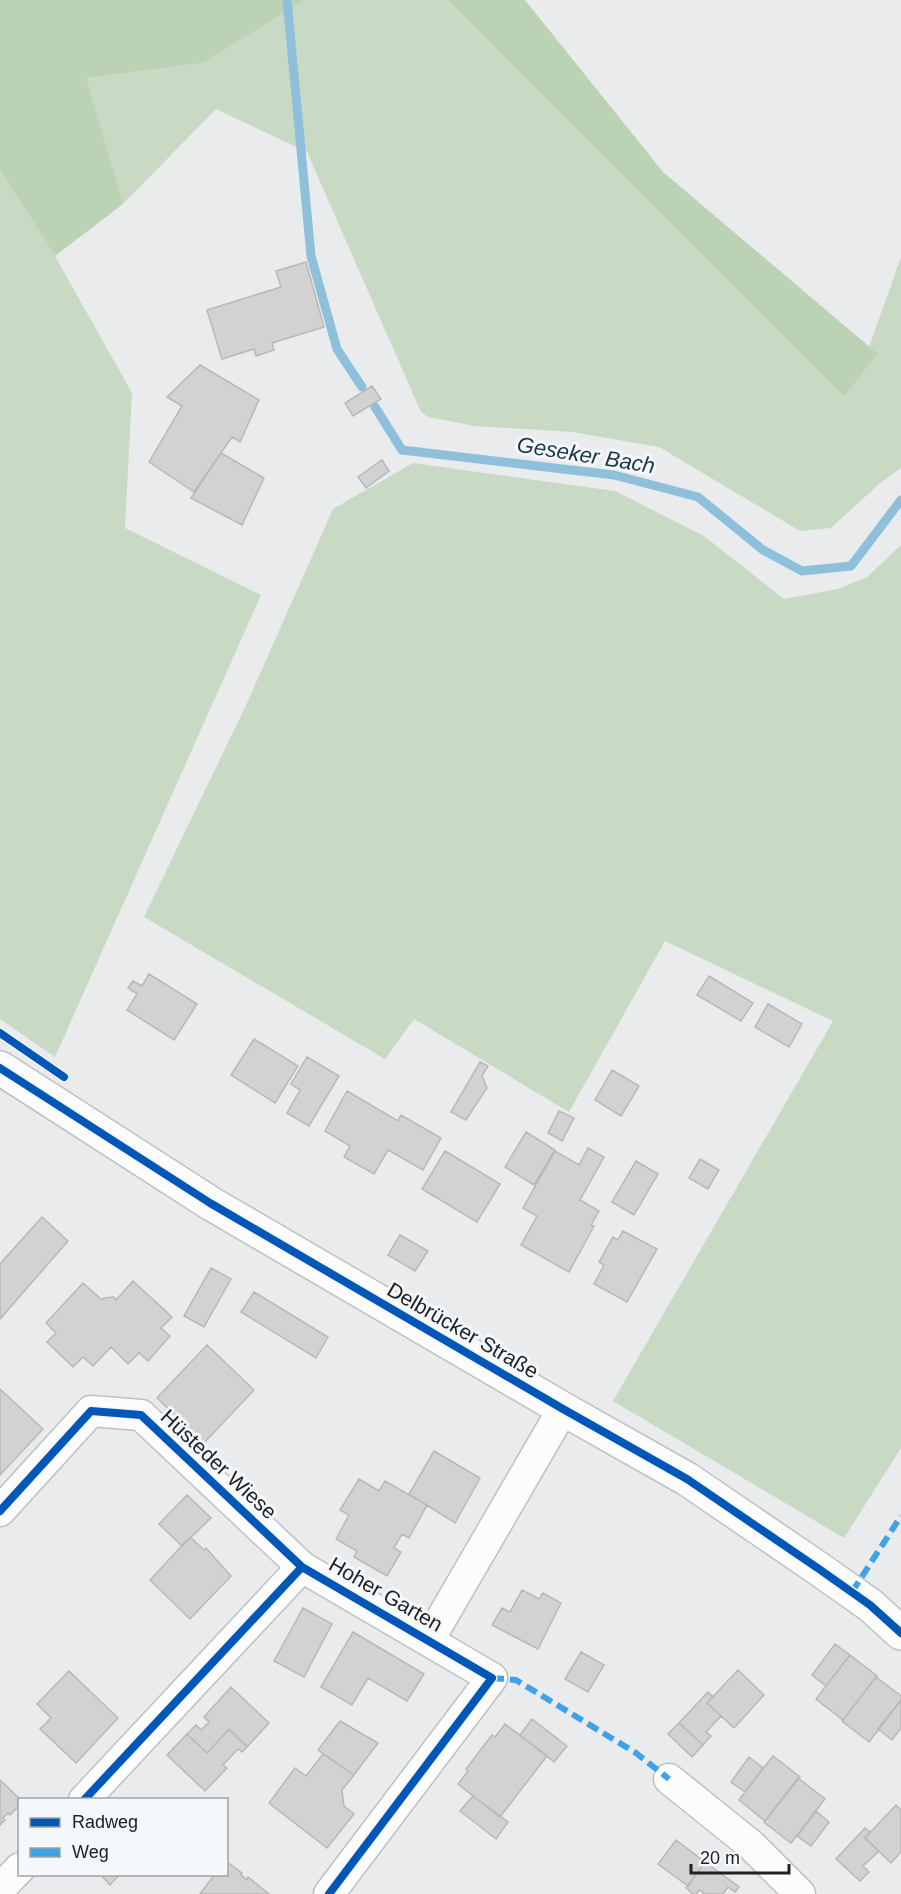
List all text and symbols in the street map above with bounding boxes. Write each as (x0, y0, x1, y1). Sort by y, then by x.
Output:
water label: Geseker Bach (515, 432, 657, 478)
street label: Delbrücker Straße (383, 1277, 543, 1383)
street label: Hüsteder Wiese (157, 1405, 281, 1523)
street label: Hoher Garten (325, 1552, 447, 1636)
legend (18, 1798, 228, 1876)
text: Radweg (72, 1812, 138, 1832)
scale bar (691, 1837, 788, 1875)
text: Weg (72, 1842, 109, 1862)
text: 20 m (700, 1848, 740, 1868)

